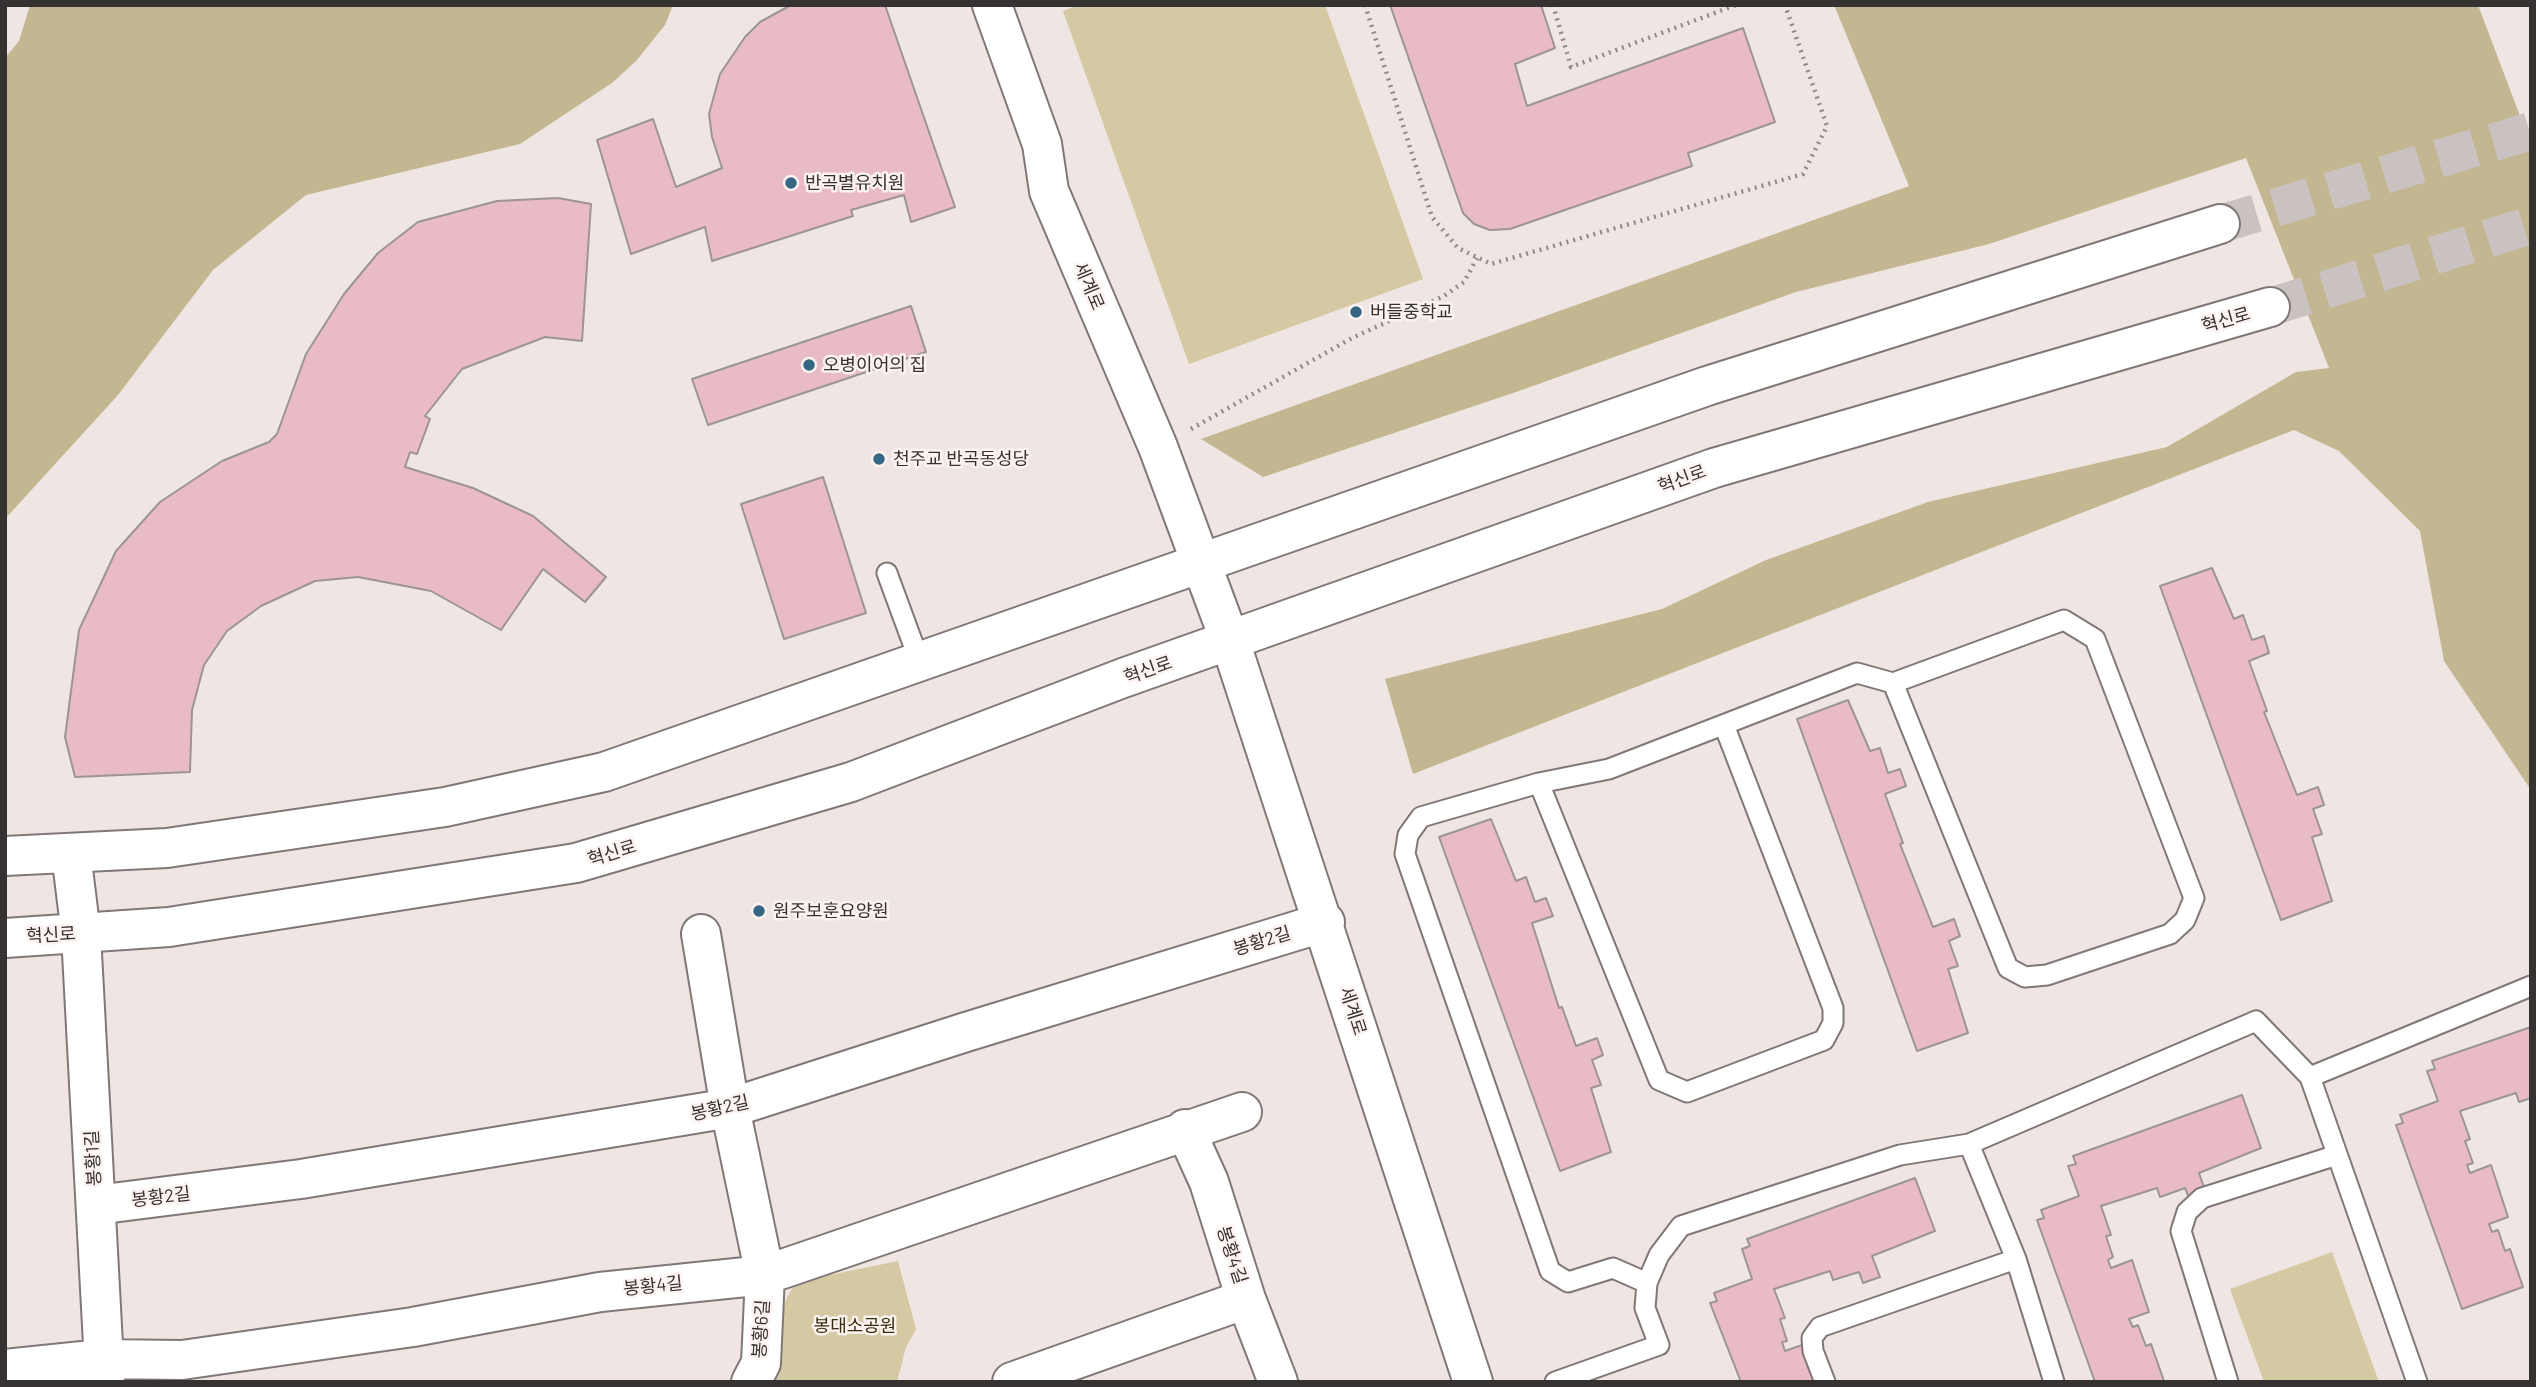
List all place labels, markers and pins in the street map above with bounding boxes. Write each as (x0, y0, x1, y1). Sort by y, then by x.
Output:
place label: 반곡별유치원 (805, 172, 904, 194)
marker: 반곡별유치원 (783, 175, 799, 191)
place label: 버들중학교 (1370, 301, 1453, 323)
marker: 버들중학교 (1348, 304, 1364, 320)
place label: 오병이어의 집 (823, 354, 926, 376)
marker: 오병이어의 집 (801, 357, 817, 373)
place label: 천주교 반곡동성당 (893, 448, 1029, 470)
marker: 천주교 반곡동성당 (871, 451, 887, 467)
place label: 원주보훈요양원 (773, 900, 889, 922)
marker: 원주보훈요양원 (751, 903, 767, 919)

